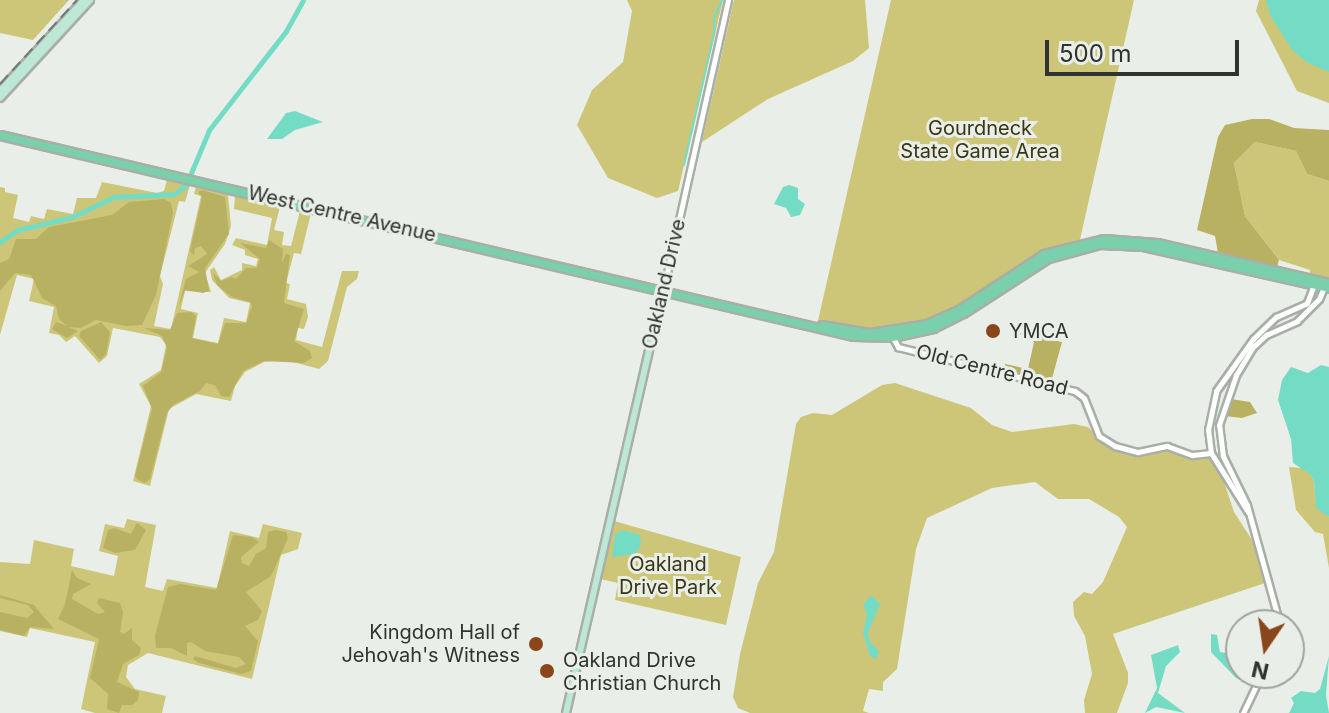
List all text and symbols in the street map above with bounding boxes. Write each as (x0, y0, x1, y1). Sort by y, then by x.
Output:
scale bar (1049, 24, 1243, 74)
text: 500 m (1059, 39, 1132, 68)
park label: Gourdneck State Game Area (900, 117, 1060, 164)
street label: West Centre Avenue (246, 181, 438, 247)
street label: Oakland Drive (637, 217, 691, 351)
place label: YMCA (1009, 319, 1069, 343)
marker: YMCA (984, 322, 1002, 340)
street label: Old Centre Road (914, 340, 1070, 400)
park label: Oakland Drive Park (619, 552, 717, 599)
north arrow (1225, 609, 1305, 689)
place label: Kingdom Hall of Jehovah's Witness (341, 620, 520, 667)
marker: Kingdom Hall of Jehovah's Witness (527, 635, 545, 653)
place label: Oakland Drive Christian Church (563, 648, 721, 695)
text: N (1249, 656, 1271, 685)
marker: Oakland Drive Christian Church (538, 662, 556, 680)

